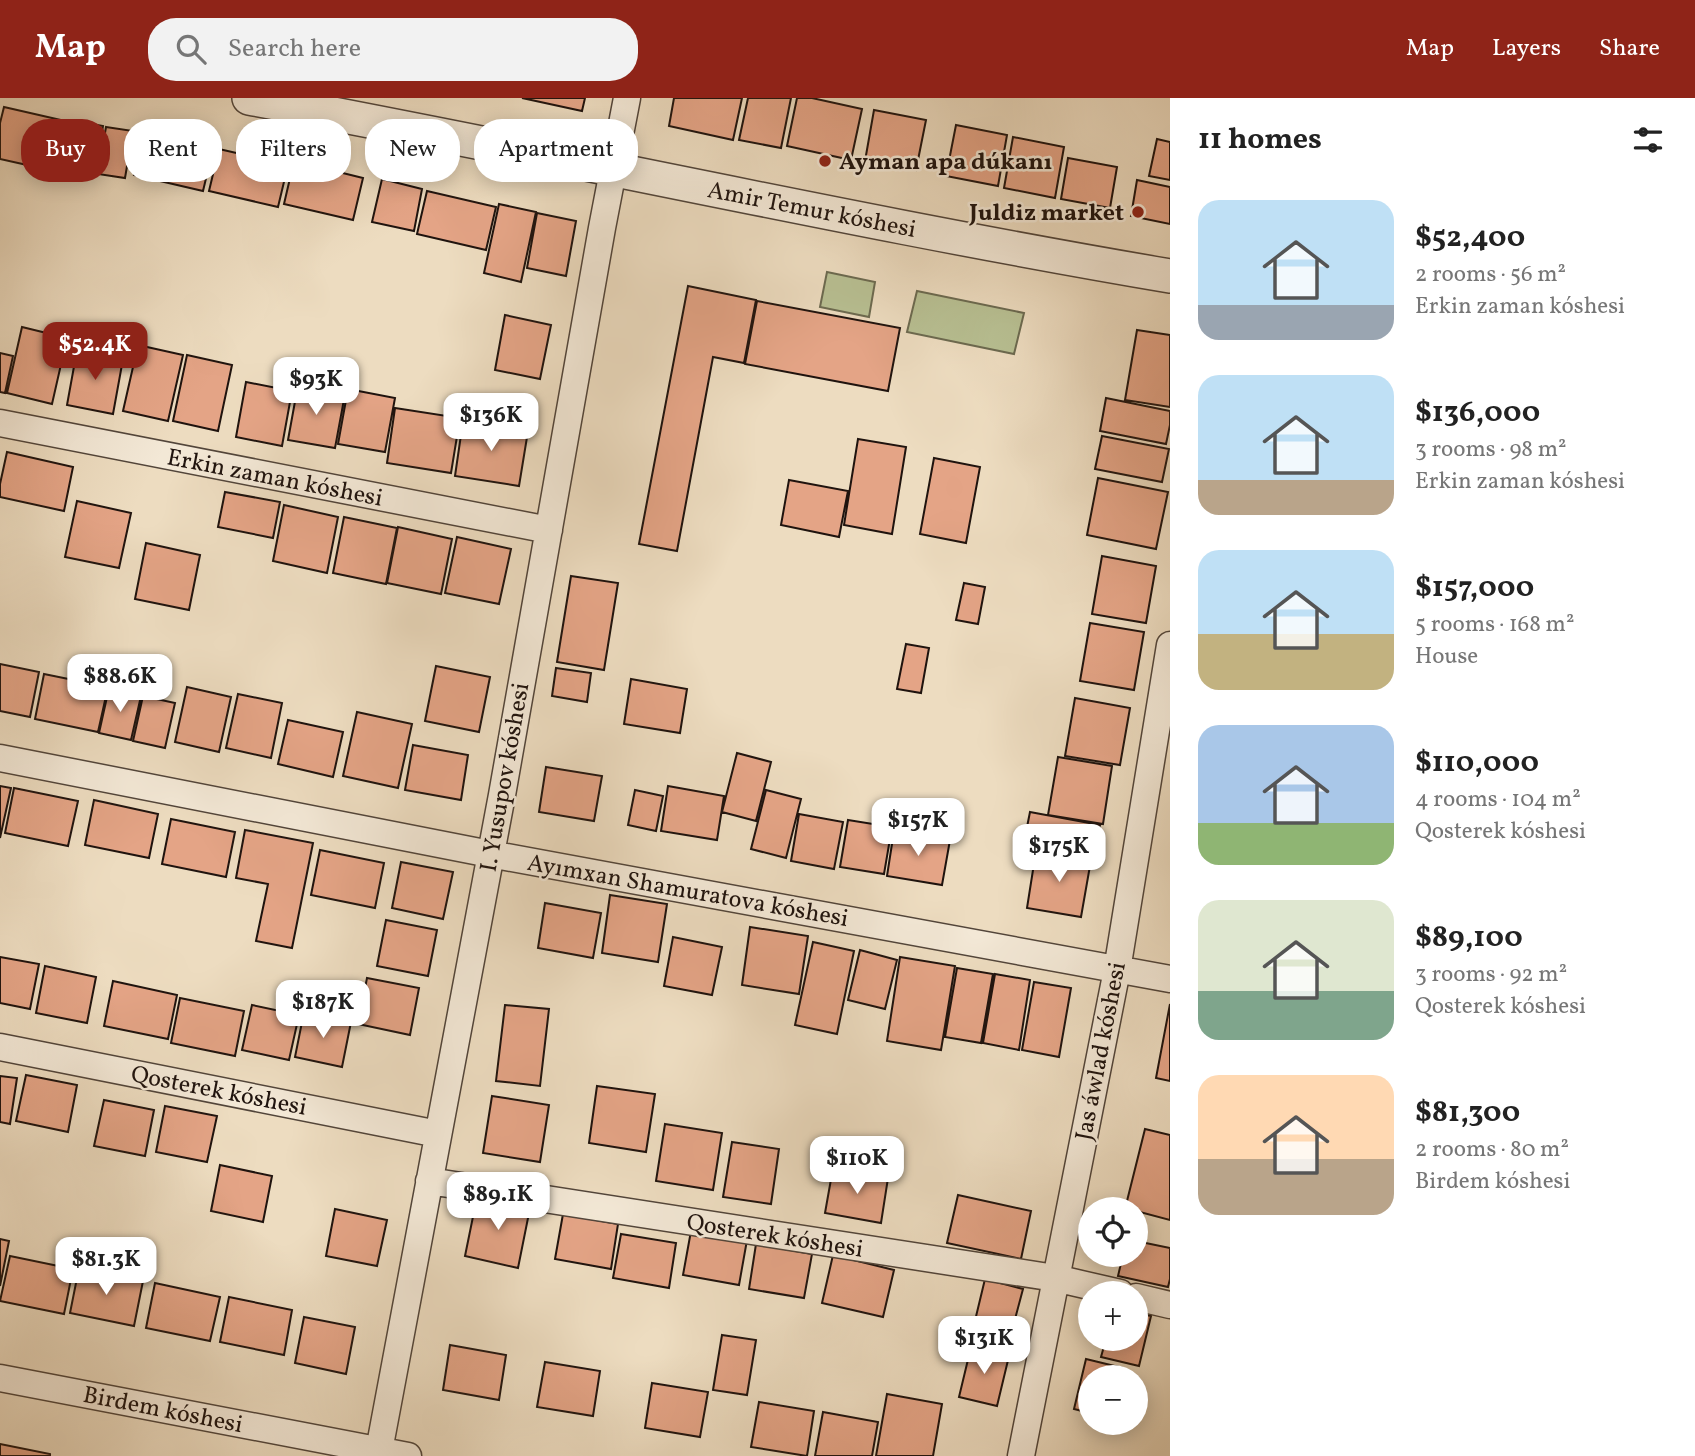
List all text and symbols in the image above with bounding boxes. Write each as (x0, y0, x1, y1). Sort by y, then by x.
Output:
search box (148, 18, 638, 81)
text: Map (35, 26, 106, 72)
icon: search (172, 30, 210, 68)
text: Search here (228, 31, 361, 67)
text: Map (1406, 32, 1454, 66)
text: Layers (1492, 32, 1561, 66)
text: Share (1599, 32, 1660, 66)
chip: Buy (21, 119, 110, 182)
chip: Rent (124, 119, 222, 182)
chip: Filters (236, 119, 351, 182)
chip: New (365, 119, 460, 182)
chip: Apartment (474, 119, 638, 182)
text: 11 homes (1198, 119, 1322, 161)
icon: filters (1629, 121, 1667, 159)
place label: Ayman apa dúkanı (839, 146, 1052, 180)
marker: Ayman apa dúkanı (817, 153, 833, 169)
street label: Amir Temur kóshesi (704, 174, 919, 248)
place label: Juldiz market (968, 197, 1124, 231)
marker: Juldiz market (1130, 204, 1146, 220)
text: $52,400 (1415, 217, 1525, 259)
icon: home (1254, 228, 1338, 312)
text: 2 rooms · 56 m² (1415, 259, 1566, 291)
text: Erkin zaman kóshesi (1415, 291, 1625, 323)
pin: $52.4K (38, 322, 152, 382)
text: $52.4K (59, 329, 131, 361)
pin: $93K (275, 358, 357, 417)
text: $93K (289, 364, 343, 396)
text: $136,000 (1415, 392, 1540, 434)
pin: $136K (442, 394, 540, 453)
text: $136K (459, 400, 523, 432)
icon: home (1254, 403, 1338, 487)
text: 3 rooms · 98 m² (1415, 434, 1567, 466)
street label: Erkin zaman kóshesi (164, 441, 385, 517)
text: Erkin zaman kóshesi (1415, 466, 1625, 498)
text: $157,000 (1415, 567, 1534, 609)
icon: home (1254, 578, 1338, 662)
text: 5 rooms · 168 m² (1415, 609, 1574, 641)
text: House (1415, 641, 1478, 673)
pin: $88.6K (63, 654, 177, 714)
text: $88.6K (83, 661, 157, 693)
street label: I. Yusupov kóshesi (473, 680, 539, 875)
text: $110,000 (1415, 742, 1539, 784)
icon: home (1254, 753, 1338, 837)
text: 4 rooms · 104 m² (1415, 784, 1581, 816)
pin: $157K (869, 798, 967, 858)
text: $157K (888, 805, 948, 837)
text: Qosterek kóshesi (1415, 816, 1586, 848)
pin: $175K (1010, 824, 1108, 884)
text: $175K (1029, 831, 1089, 863)
street label: Ayımxan Shamuratova kóshesi (524, 847, 851, 937)
text: $89,100 (1415, 917, 1523, 959)
icon: home (1254, 928, 1338, 1012)
street label: Jas áwlad kóshesi (1068, 959, 1136, 1144)
text: 3 rooms · 92 m² (1415, 959, 1567, 991)
pin: $187K (274, 981, 372, 1040)
text: $187K (292, 987, 354, 1019)
text: Qosterek kóshesi (1415, 991, 1586, 1023)
street label: Qosterek kóshesi (128, 1058, 309, 1126)
text: $81,300 (1415, 1092, 1520, 1134)
icon: home (1254, 1103, 1338, 1187)
text: 2 rooms · 80 m² (1415, 1134, 1569, 1166)
pin: $110K (808, 1136, 906, 1196)
text: $110K (826, 1143, 888, 1175)
text: Birdem kóshesi (1415, 1166, 1570, 1198)
pin: $89.1K (441, 1172, 555, 1232)
text: $89.1K (463, 1179, 533, 1211)
map controls (1078, 1197, 1148, 1435)
button: locate (1078, 1197, 1148, 1267)
street label: Qosterek kóshesi (684, 1206, 865, 1268)
pin: $81.3K (49, 1238, 163, 1297)
text: $81.3K (71, 1244, 141, 1276)
button: + (1078, 1281, 1148, 1351)
pin: $131K (935, 1316, 1033, 1376)
text: $131K (954, 1323, 1014, 1355)
button: − (1078, 1365, 1148, 1435)
street label: Birdem kóshesi (80, 1379, 245, 1443)

